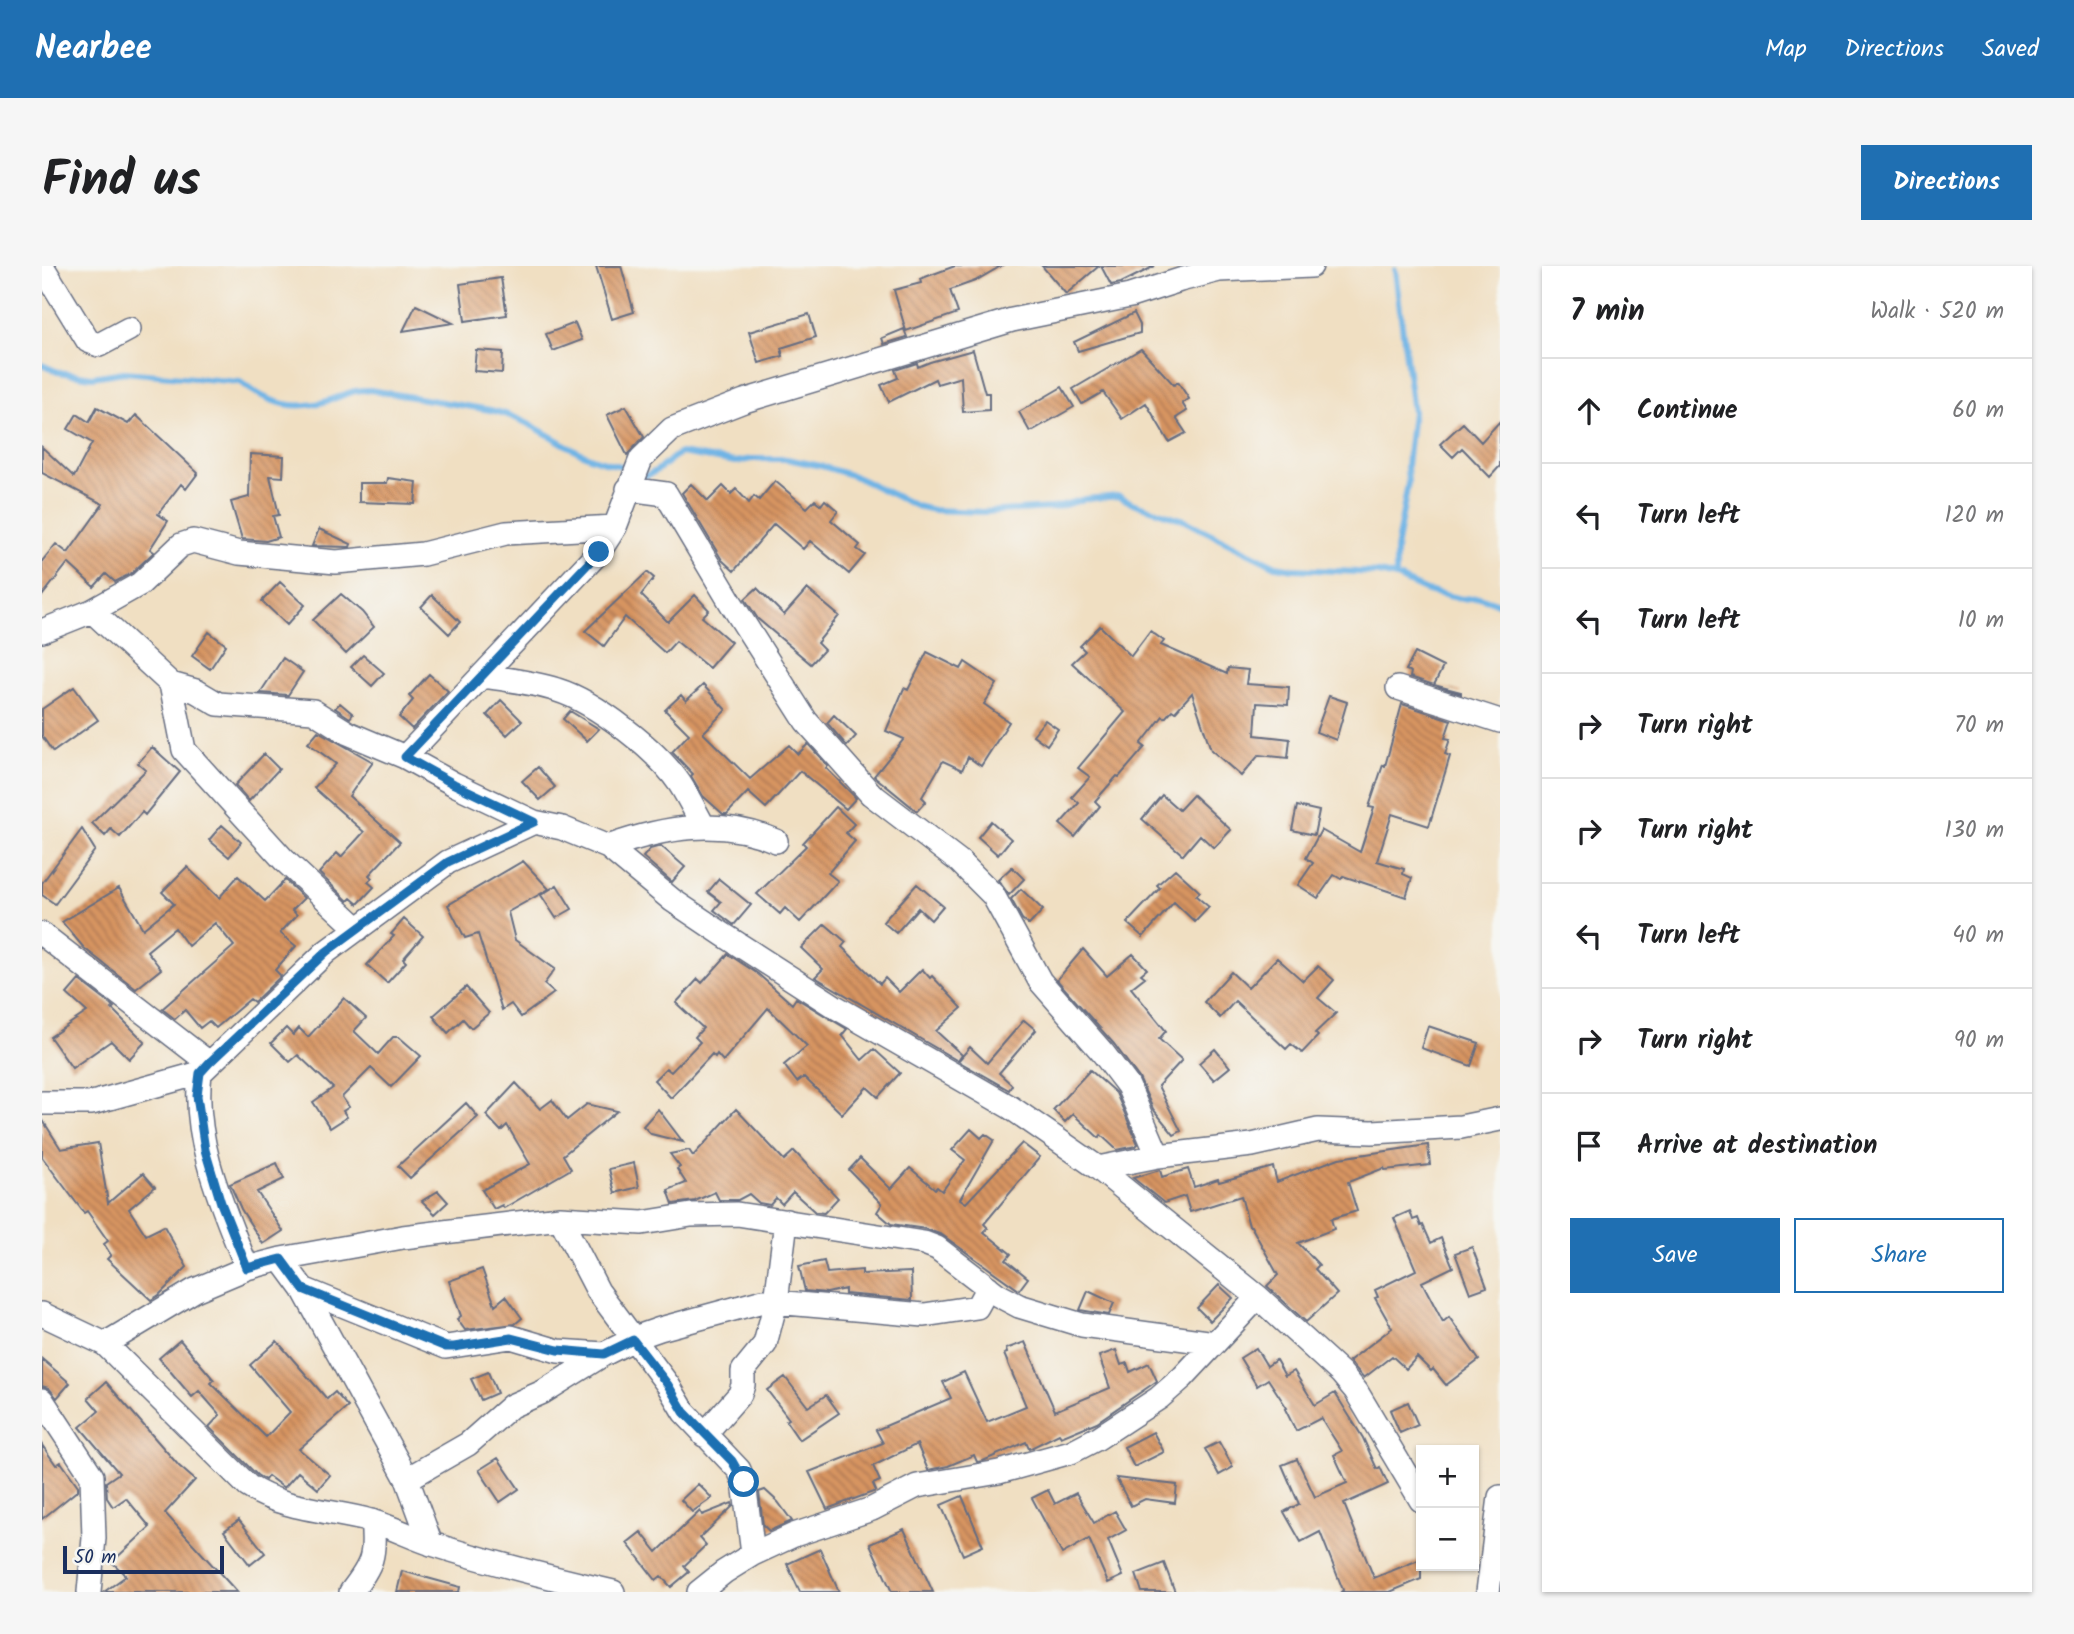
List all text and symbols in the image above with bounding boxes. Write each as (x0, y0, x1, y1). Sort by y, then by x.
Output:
text: Nearbee (35, 23, 152, 76)
text: Map (1765, 30, 1807, 69)
text: Directions (1845, 30, 1944, 69)
text: Saved (1982, 30, 2039, 69)
text: Find us (42, 143, 200, 221)
button: Directions (1861, 145, 2032, 220)
text: 7 min (1570, 288, 1645, 336)
text: Walk · 520 m (1870, 294, 2004, 330)
text: Continue (1637, 390, 1738, 432)
icon: ahead (1570, 392, 1608, 430)
text: 60 m (1952, 393, 2004, 429)
text: Turn left (1637, 495, 1740, 537)
icon: left (1570, 497, 1608, 535)
text: 120 m (1944, 498, 2004, 534)
route end (583, 536, 614, 567)
text: Turn left (1637, 600, 1740, 642)
icon: left (1570, 602, 1608, 640)
text: 10 m (1958, 603, 2004, 639)
text: Turn right (1637, 705, 1753, 747)
icon: right (1570, 707, 1608, 745)
text: 70 m (1954, 708, 2004, 744)
text: Turn right (1637, 810, 1753, 852)
icon: right (1570, 812, 1608, 850)
text: 130 m (1945, 813, 2004, 849)
text: Turn left (1637, 915, 1740, 957)
icon: left (1570, 917, 1608, 955)
text: 40 m (1952, 918, 2004, 954)
text: Turn right (1637, 1020, 1753, 1062)
icon: right (1570, 1022, 1608, 1060)
text: 90 m (1954, 1023, 2004, 1059)
text: Arrive at destination (1637, 1125, 1877, 1167)
icon: arrive (1570, 1127, 1608, 1165)
button: Save (1570, 1218, 1780, 1293)
button: Share (1794, 1218, 2004, 1293)
map controls (1416, 1445, 1479, 1571)
button: + (1416, 1445, 1479, 1508)
route start (728, 1466, 759, 1497)
button: − (1416, 1508, 1479, 1571)
scale bar (63, 1543, 224, 1575)
text: 50 m (74, 1543, 116, 1573)

